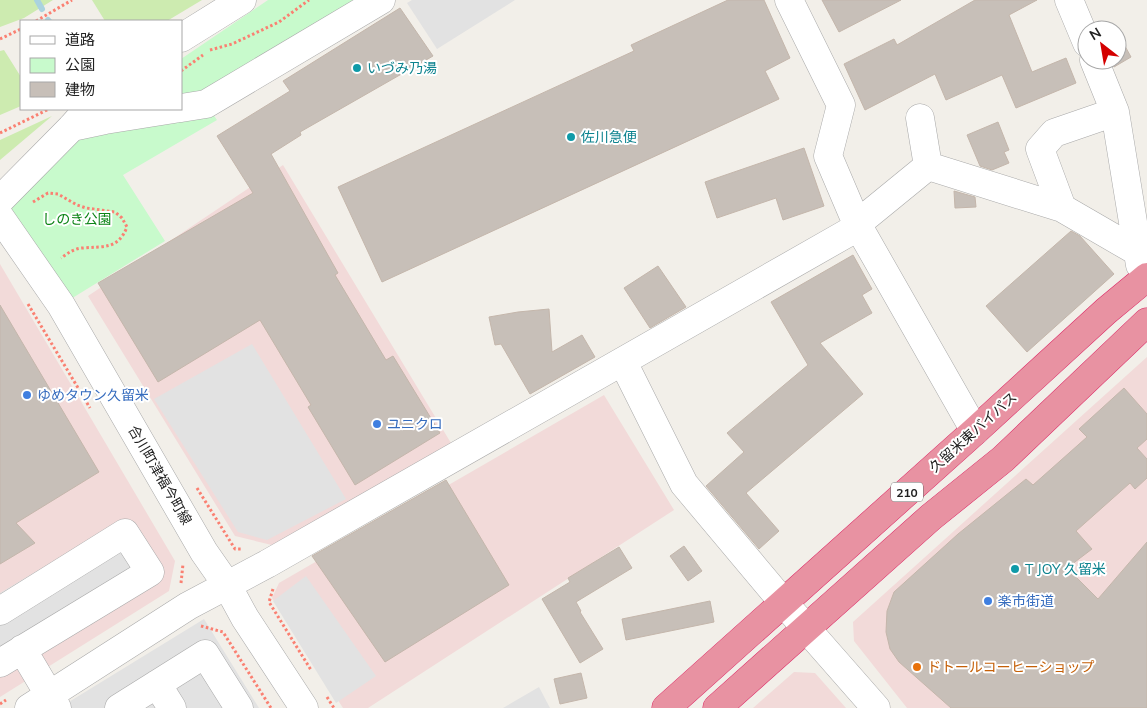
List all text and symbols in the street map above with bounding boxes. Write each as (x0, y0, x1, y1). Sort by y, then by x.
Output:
legend (20, 20, 182, 110)
north arrow (1077, 20, 1127, 70)
text: N (1086, 23, 1104, 44)
text: 道路 (65, 30, 95, 49)
text: 公園 (65, 55, 95, 74)
place label: いづみ乃湯 (367, 59, 437, 77)
marker: いづみ乃湯 (351, 62, 363, 74)
text: 建物 (65, 80, 95, 99)
place label: 佐川急便 (581, 128, 637, 146)
marker: 佐川急便 (565, 131, 577, 143)
park label: しのき公園 (42, 210, 112, 228)
place label: ゆめタウン久留米 (37, 386, 149, 404)
street label: 久留米東バイパス (925, 388, 1021, 476)
marker: ゆめタウン久留米 (21, 389, 33, 401)
place label: ユニクロ (387, 415, 443, 433)
marker: ユニクロ (371, 418, 383, 430)
street label: 合川町津福今町線 (124, 422, 196, 528)
road number: 210 (891, 482, 923, 502)
place label: T JOY 久留米 (1025, 560, 1106, 578)
marker: T JOY 久留米 (1009, 563, 1021, 575)
place label: 楽市街道 (998, 592, 1054, 610)
marker: 楽市街道 (982, 595, 994, 607)
place label: ドトールコーヒーショップ (927, 658, 1094, 676)
marker: ドトールコーヒーショップ (911, 661, 923, 673)

